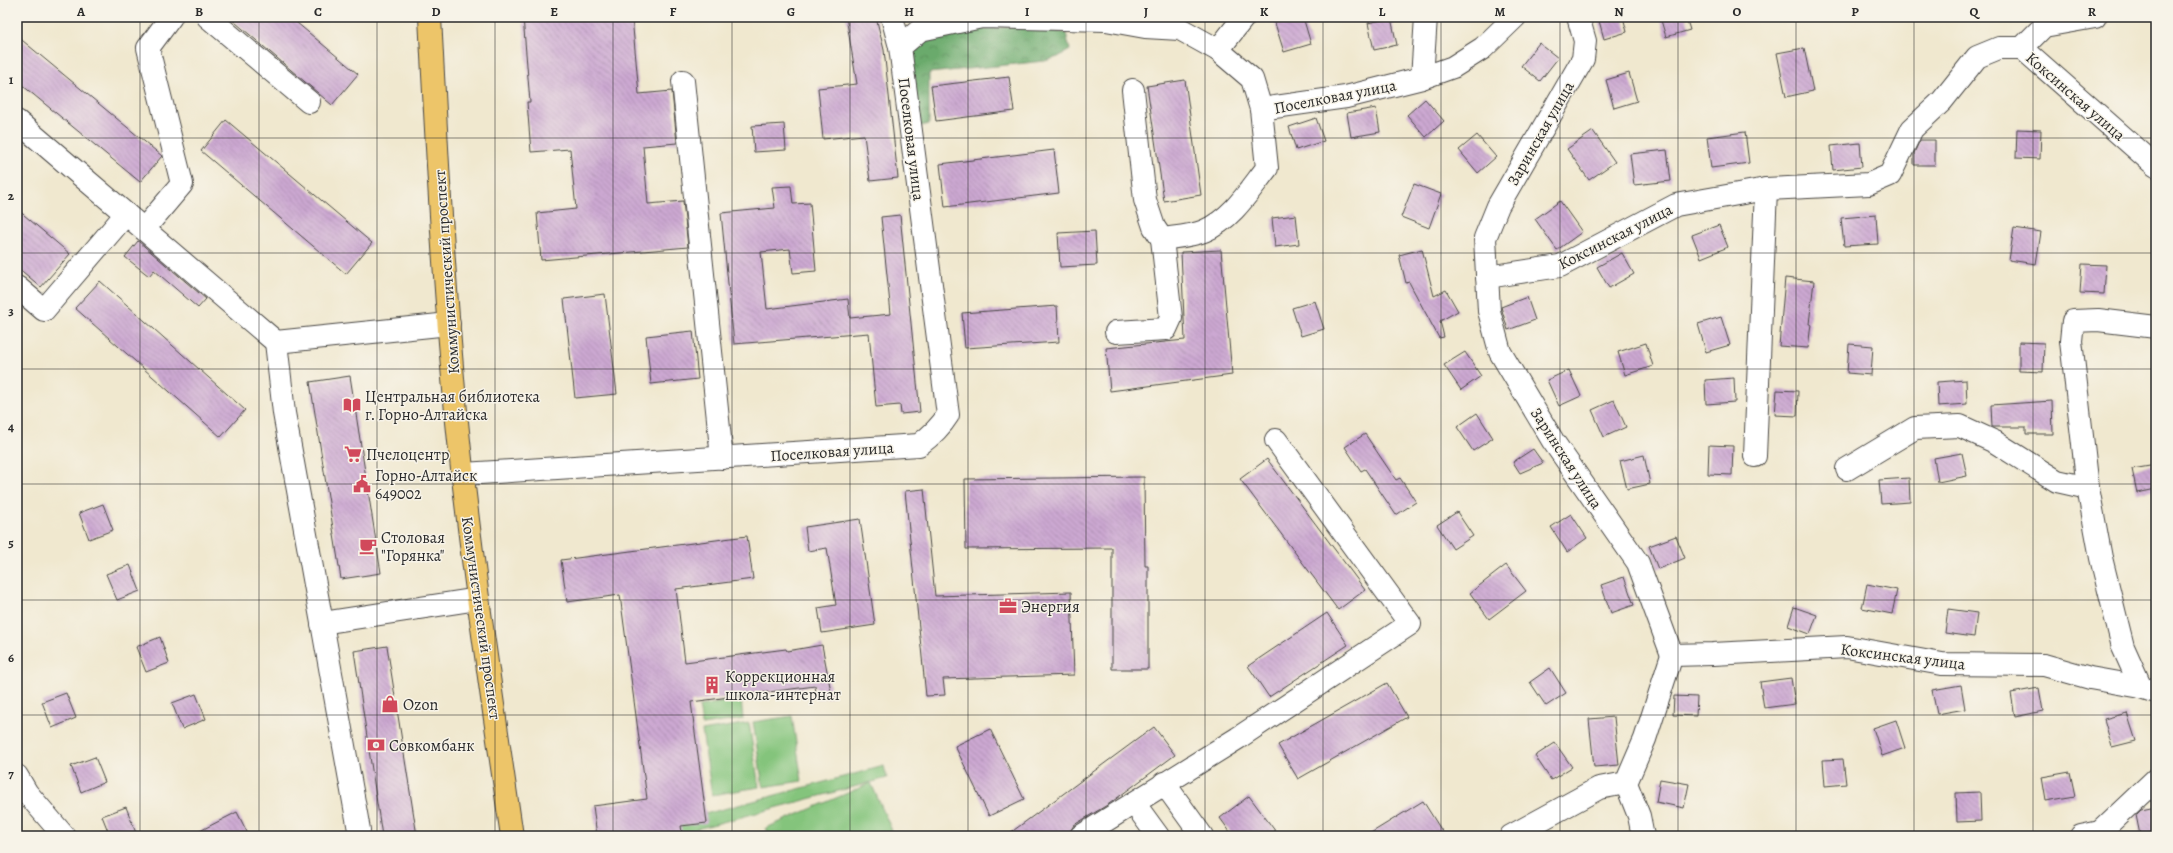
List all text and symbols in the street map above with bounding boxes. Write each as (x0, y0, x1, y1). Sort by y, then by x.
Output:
text: A (76, 3, 86, 20)
text: B (195, 3, 203, 20)
text: C (314, 3, 322, 20)
text: D (431, 3, 441, 20)
text: E (550, 3, 558, 20)
text: F (670, 3, 677, 20)
text: G (787, 3, 795, 20)
text: H (904, 3, 914, 20)
text: I (1025, 3, 1030, 20)
text: J (1144, 3, 1148, 20)
text: K (1260, 3, 1269, 20)
text: L (1379, 3, 1386, 20)
text: M (1495, 3, 1506, 20)
text: N (1614, 3, 1624, 20)
text: O (1733, 3, 1742, 20)
text: P (1851, 3, 1859, 20)
text: Q (1970, 3, 1981, 20)
text: R (2088, 3, 2097, 20)
street label: Коксинская улица (2021, 47, 2130, 147)
text: 1 (9, 71, 14, 88)
street label: Поселковая улица (1272, 74, 1399, 120)
street label: Поселковая улица (893, 76, 930, 203)
street label: Заринская улица (1502, 77, 1580, 190)
street label: Коммунистический проспект (429, 169, 465, 375)
text: 2 (8, 187, 15, 204)
street label: Коксинская улица (1555, 198, 1677, 275)
text: 3 (8, 302, 14, 319)
place label: Центральная библиотека г. Горно-Алтайска (365, 386, 540, 426)
library icon: Центральная библиотека г. Горно-Алтайска (342, 395, 362, 415)
street label: Заринская улица (1525, 404, 1608, 514)
text: 4 (8, 418, 14, 435)
street label: Поселковая улица (770, 437, 895, 467)
supermarket icon: Пчелоцентр (343, 444, 363, 464)
place label: Пчелоцентр (366, 444, 449, 466)
place label: Горно-Алтайск 649002 (375, 465, 477, 505)
public building icon: Горно-Алтайск 649002 (352, 474, 372, 494)
street label: Коммунистический проспект (456, 515, 506, 721)
place label: Столовая "Горянка" (381, 527, 445, 567)
text: 5 (8, 534, 14, 551)
cafe icon: Столовая "Горянка" (358, 536, 378, 556)
office icon: Энергия (998, 596, 1018, 616)
place label: Энергия (1021, 596, 1080, 618)
street label: Коксинская улица (1839, 638, 1967, 676)
text: 6 (8, 649, 14, 666)
place label: Коррекционная школа-интернат (725, 666, 841, 706)
building icon: Коррекционная школа-интернат (702, 675, 722, 695)
shop icon: Ozon (380, 694, 400, 714)
place label: Ozon (403, 694, 438, 716)
bank icon: Совкомбанк (366, 735, 386, 755)
place label: Совкомбанк (389, 735, 475, 757)
text: 7 (8, 765, 14, 782)

